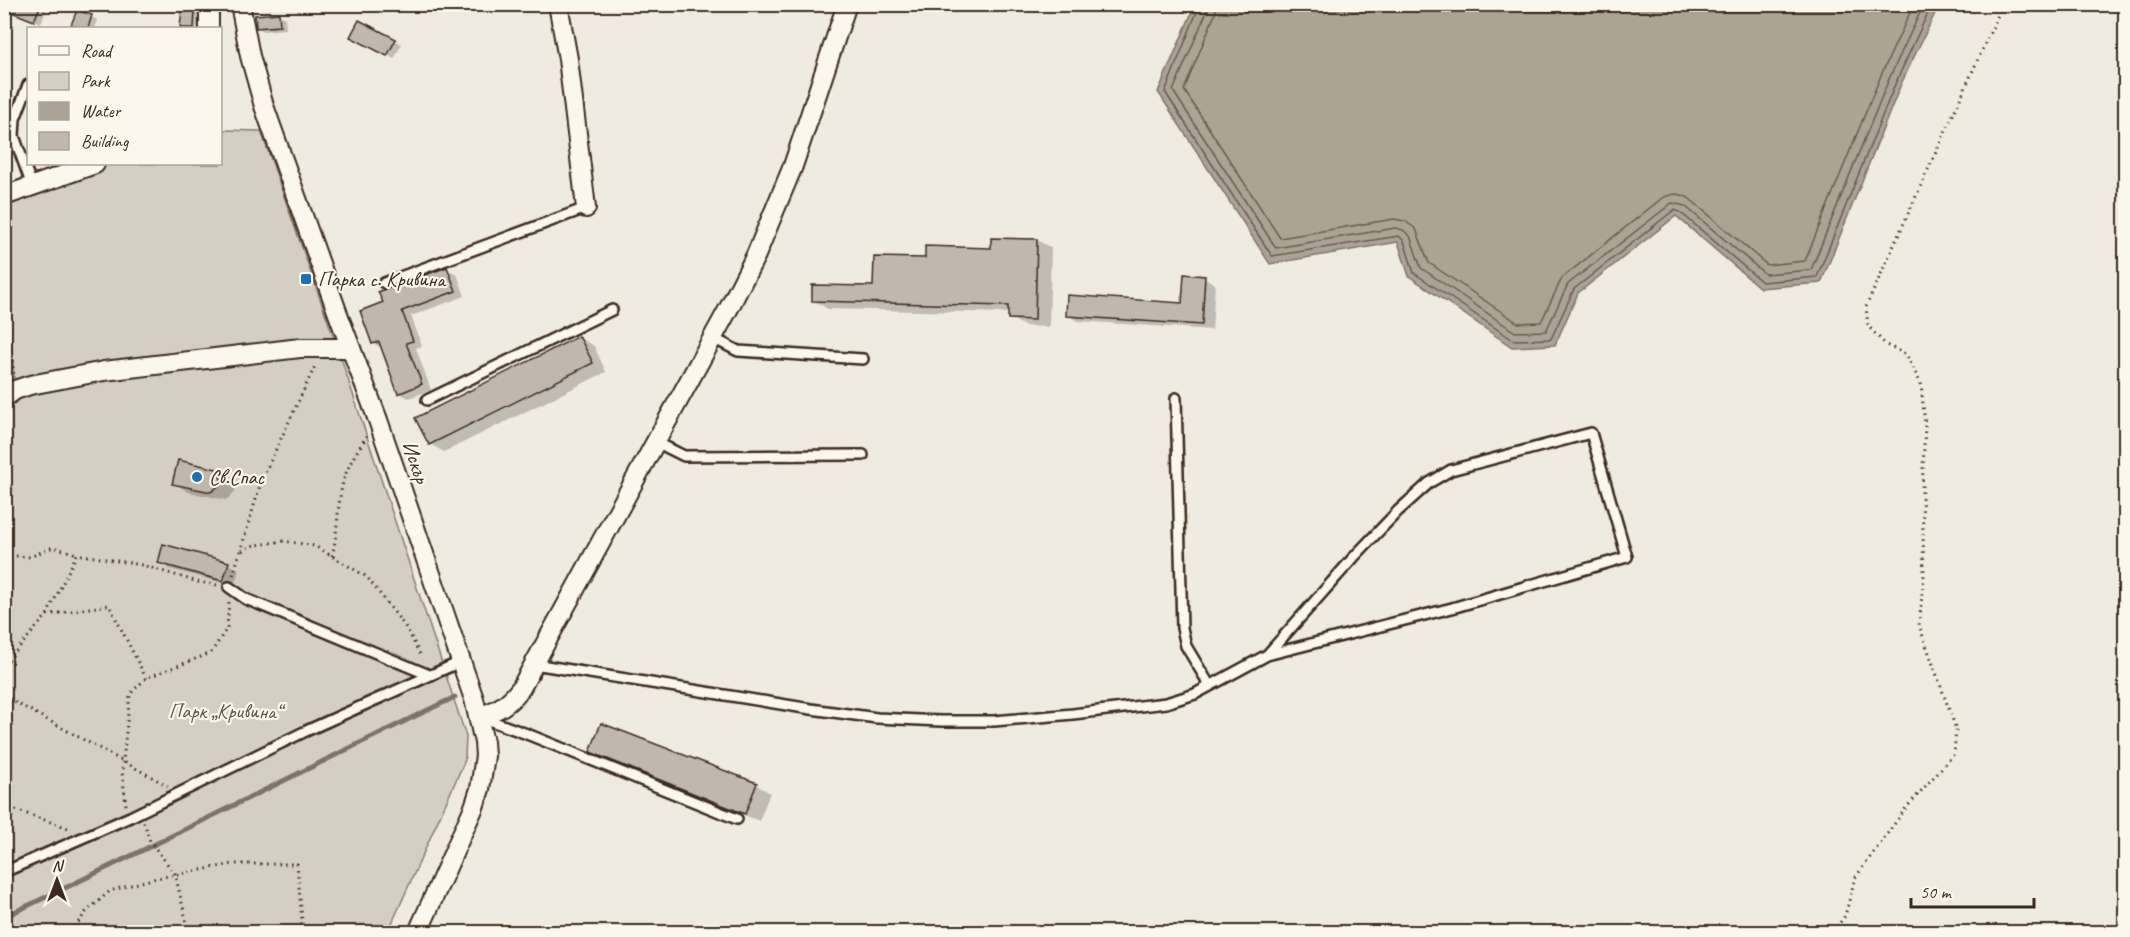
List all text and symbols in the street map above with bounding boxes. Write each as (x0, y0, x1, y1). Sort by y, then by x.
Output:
legend (27, 27, 222, 165)
text: Road (81, 40, 114, 62)
text: Park (81, 70, 111, 92)
text: Water (81, 100, 122, 122)
text: Building (81, 130, 130, 152)
place label: Парка с. Кривина (318, 266, 447, 292)
marker: Парка с. Кривина (299, 272, 313, 286)
street label: Искър (397, 437, 436, 488)
place label: Св.Спас (209, 464, 266, 490)
marker: Св.Спас (190, 470, 204, 484)
park label: Парк „Кривина“ (169, 698, 286, 724)
north arrow (27, 850, 87, 910)
text: N (52, 856, 65, 876)
scale bar (1911, 871, 2034, 909)
text: 50 m (1920, 881, 1953, 903)

